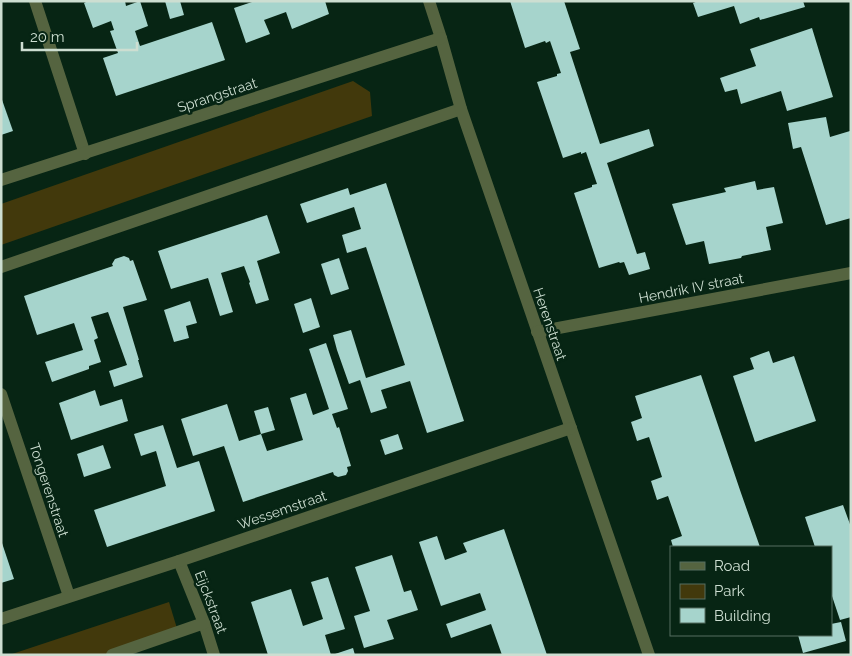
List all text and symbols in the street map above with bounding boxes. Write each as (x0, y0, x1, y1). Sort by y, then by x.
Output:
scale bar (22, 20, 138, 52)
text: 20 m (30, 28, 65, 46)
street label: Sprangstraat (175, 75, 259, 115)
street label: Hendrik IV straat (637, 270, 745, 306)
street label: Herenstraat (530, 286, 570, 363)
street label: Tongerenstraat (26, 441, 72, 539)
street label: Wessemstraat (236, 487, 329, 533)
legend (670, 546, 832, 636)
text: Road (714, 557, 750, 575)
street label: Eijckstraat (192, 568, 230, 636)
text: Park (714, 582, 745, 600)
text: Building (714, 607, 771, 625)

